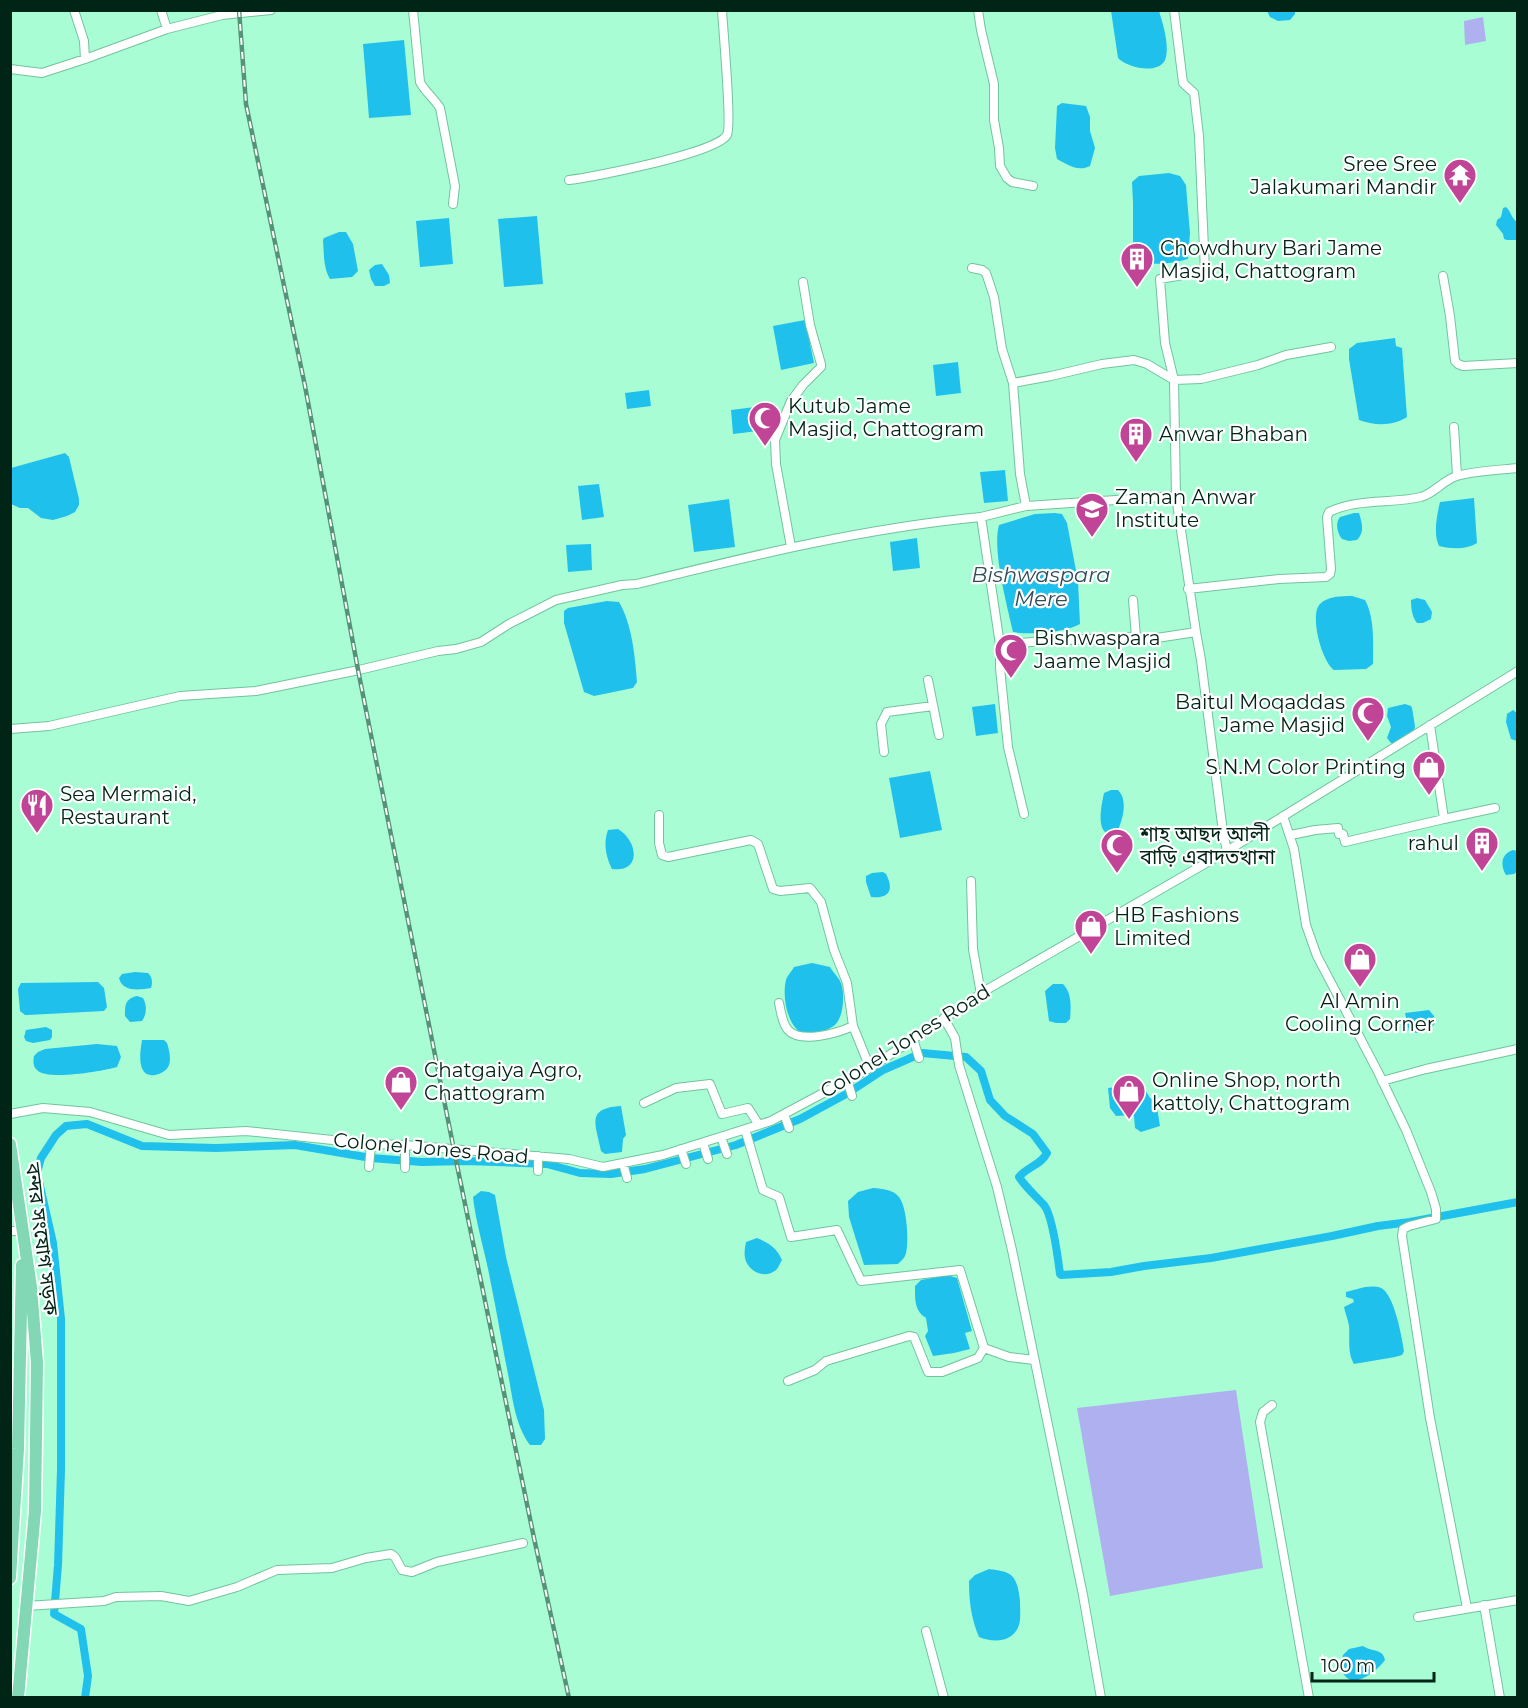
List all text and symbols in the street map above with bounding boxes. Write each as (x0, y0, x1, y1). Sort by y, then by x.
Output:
place label: Sree Sree Jalakumari Mandir (1249, 152, 1437, 199)
temple icon: Sree Sree Jalakumari Mandir (1442, 157, 1478, 204)
place label: Chowdhury Bari Jame Masjid, Chattogram (1160, 236, 1382, 283)
building icon: Chowdhury Bari Jame Masjid, Chattogram (1119, 241, 1155, 288)
place label: Kutub Jame Masjid, Chattogram (788, 394, 984, 441)
mosque icon: Kutub Jame Masjid, Chattogram (747, 400, 783, 447)
building icon: Anwar Bhaban (1118, 416, 1154, 463)
place label: Anwar Bhaban (1159, 422, 1308, 446)
place label: Zaman Anwar Institute (1115, 485, 1256, 532)
school or university icon: Zaman Anwar Institute (1074, 491, 1110, 538)
water label: Bishwaspara Mere (971, 562, 1111, 611)
place label: Bishwaspara Jaame Masjid (1033, 626, 1171, 673)
mosque icon: Bishwaspara Jaame Masjid (993, 632, 1029, 679)
place label: Baitul Moqaddas Jame Masjid (1175, 690, 1345, 737)
mosque icon: Baitul Moqaddas Jame Masjid (1350, 695, 1386, 742)
shop icon: S.N.M Color Printing (1411, 749, 1447, 796)
place label: S.N.M Color Printing (1205, 755, 1406, 779)
place label: Sea Mermaid, Restaurant (60, 782, 196, 829)
restaurant icon: Sea Mermaid, Restaurant (19, 787, 55, 834)
place label: শাহ আছদ আলী বাড়ি এবাদতখানা (1139, 822, 1276, 869)
building icon: rahul (1464, 825, 1500, 872)
mosque icon: শাহ আছদ আলী বাড়ি এবাদতখানা (1099, 827, 1135, 874)
place label: rahul (1408, 831, 1459, 855)
place label: HB Fashions Limited (1114, 903, 1239, 950)
shop icon: HB Fashions Limited (1073, 908, 1109, 955)
shop icon: Al Amin Cooling Corner (1342, 941, 1378, 988)
street label: Colonel Jones Road (816, 979, 994, 1103)
place label: Al Amin Cooling Corner (1285, 989, 1435, 1036)
place label: Chatgaiya Agro, Chattogram (424, 1058, 582, 1105)
shop icon: Chatgaiya Agro, Chattogram (383, 1064, 419, 1111)
place label: Online Shop, north kattoly, Chattogram (1152, 1068, 1350, 1115)
shop icon: Online Shop, north kattoly, Chattogram (1111, 1073, 1147, 1120)
street label: Colonel Jones Road (332, 1128, 530, 1168)
street label: বন্দর সংযোগ সড়ক (21, 1160, 63, 1317)
scale bar (1312, 1645, 1434, 1683)
text: 100 m (1321, 1655, 1375, 1677)

